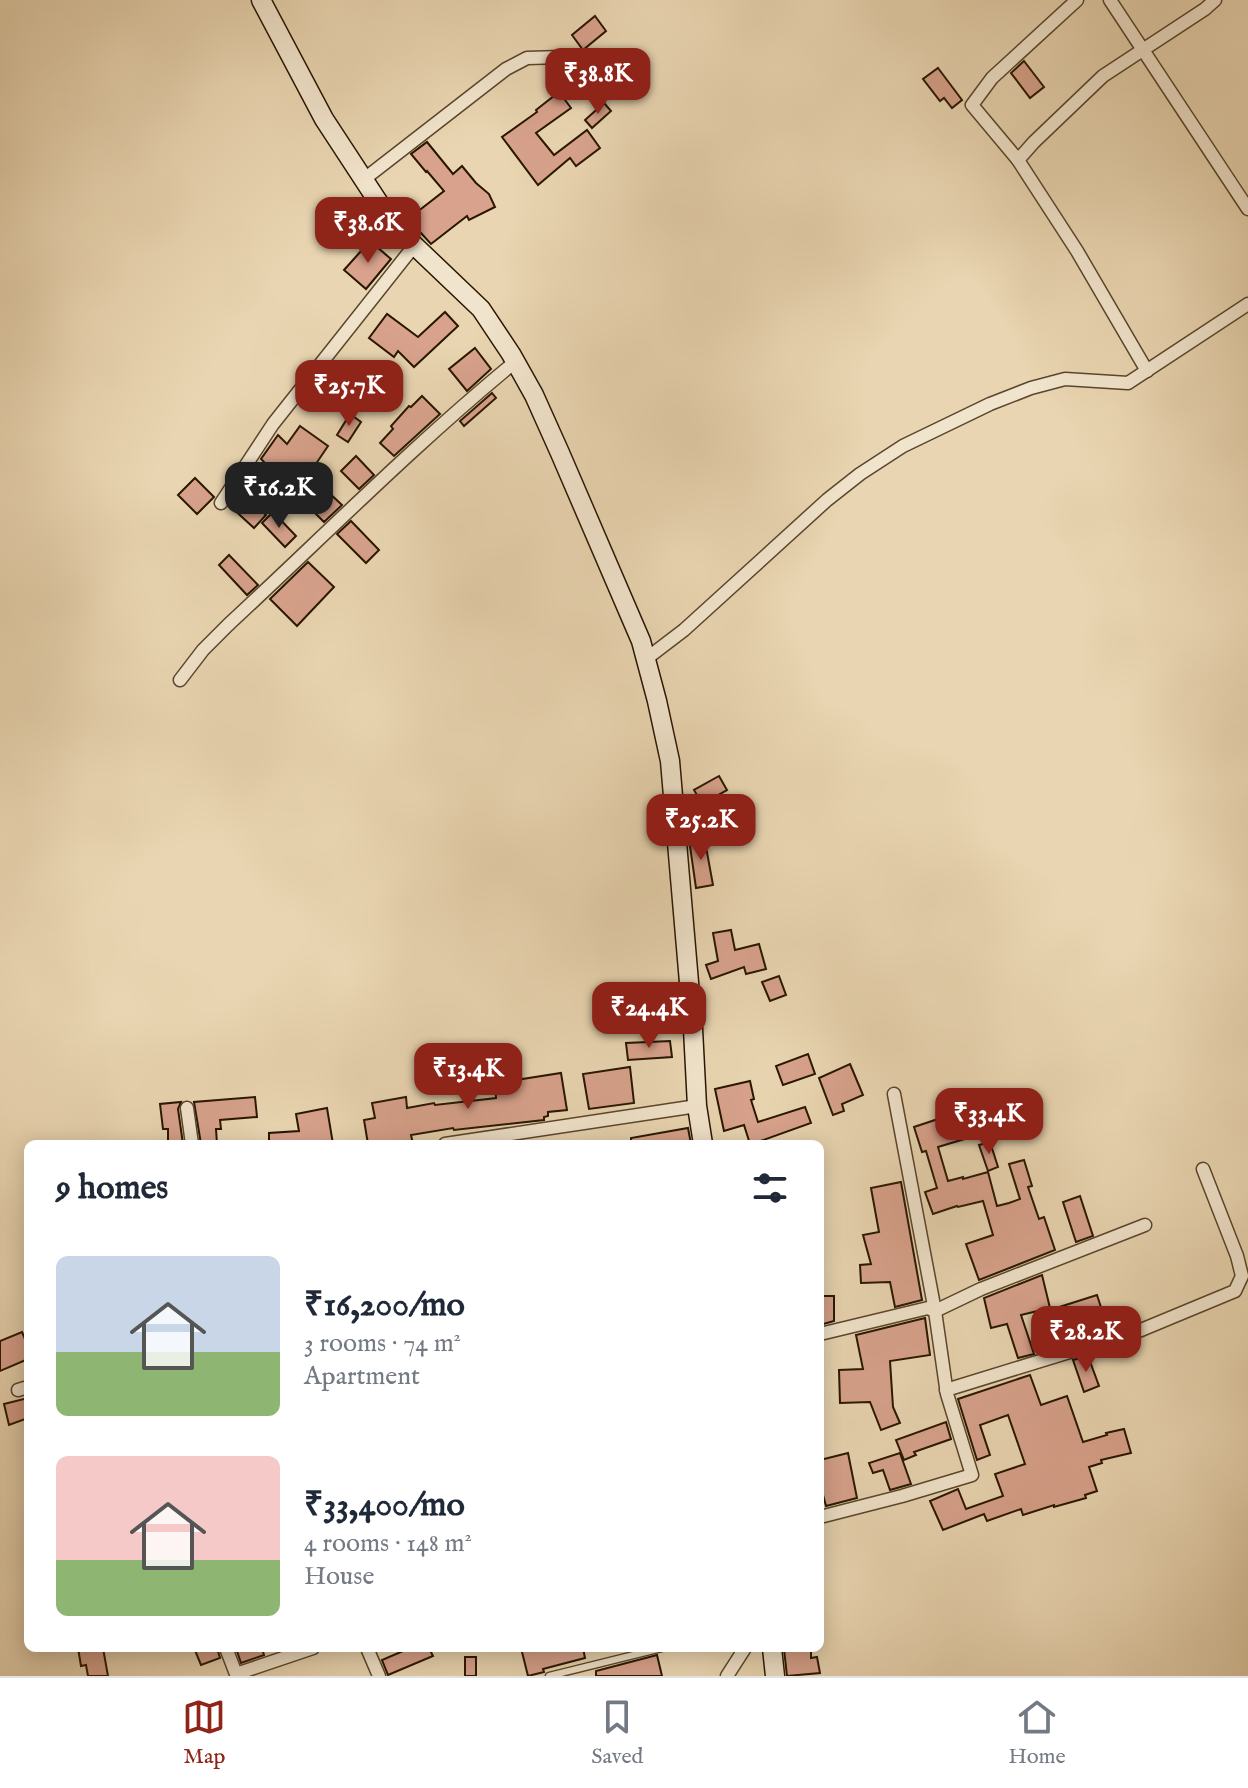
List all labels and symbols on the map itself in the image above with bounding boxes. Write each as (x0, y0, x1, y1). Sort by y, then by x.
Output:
pin: ₹38.8K (533, 48, 663, 116)
pin: ₹38.6K (303, 197, 433, 265)
pin: ₹25.7K (284, 360, 414, 428)
pin: ₹16.2K (214, 462, 344, 530)
pin: ₹25.2K (636, 794, 766, 862)
pin: ₹24.4K (584, 982, 714, 1050)
pin: ₹13.4K (403, 1043, 533, 1111)
pin: ₹33.4K (924, 1088, 1054, 1156)
pin: ₹28.2K (1021, 1306, 1151, 1374)

